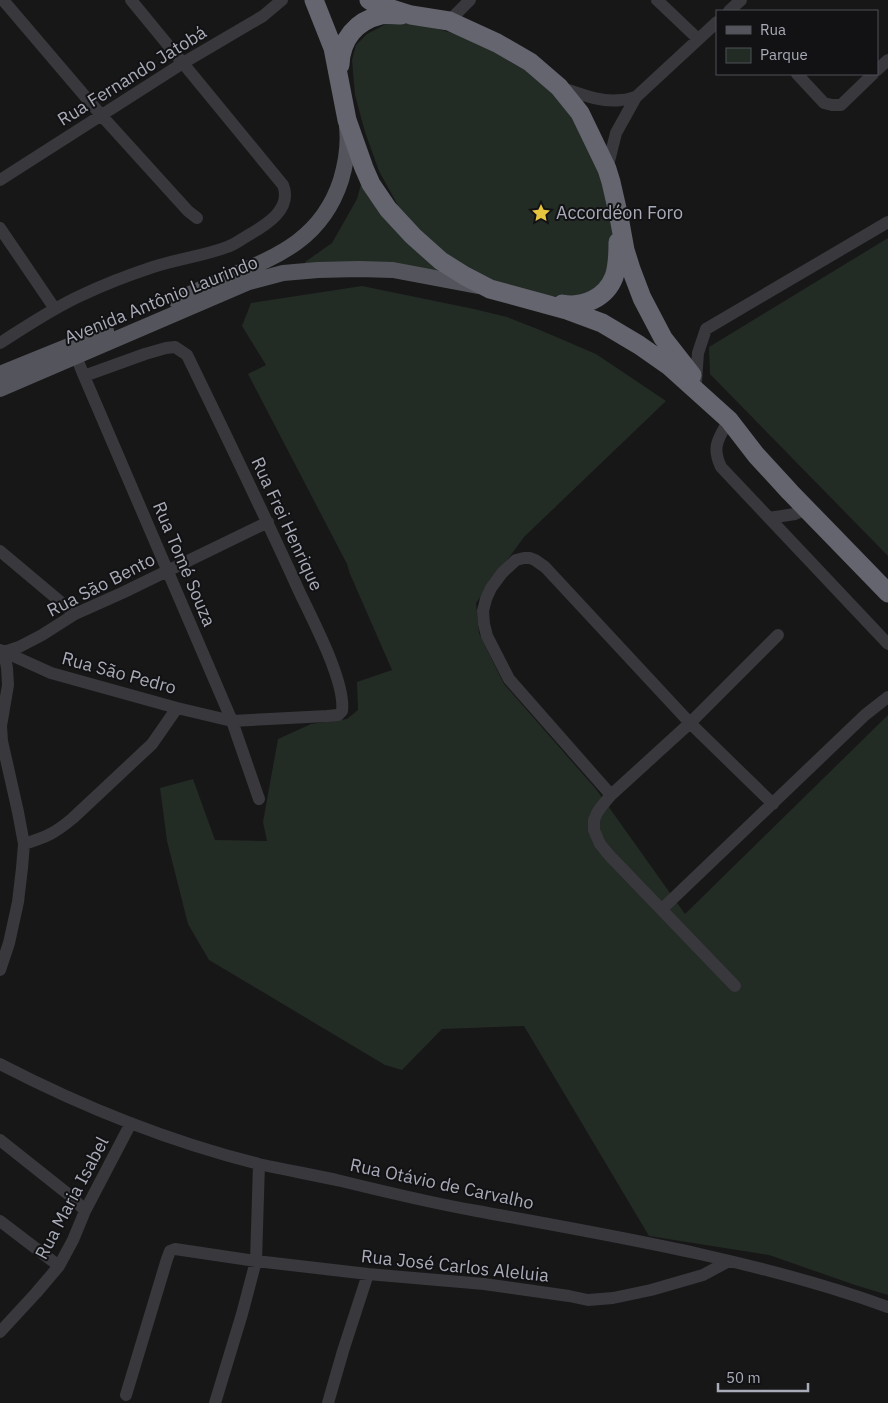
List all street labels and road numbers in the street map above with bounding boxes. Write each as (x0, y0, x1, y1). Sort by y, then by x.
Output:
street label: Rua Fernando Jatobá (53, 20, 211, 131)
street label: Avenida Antônio Laurindo (61, 250, 261, 349)
street label: Rua Frei Henrique (246, 453, 329, 594)
street label: Rua Tomé Souza (148, 498, 221, 630)
street label: Rua São Bento (43, 547, 159, 622)
street label: Rua São Pedro (59, 646, 179, 699)
street label: Rua Maria Isabel (30, 1132, 114, 1263)
street label: Rua Otávio de Carvalho (348, 1153, 536, 1214)
street label: Rua José Carlos Aleluia (360, 1244, 550, 1287)

